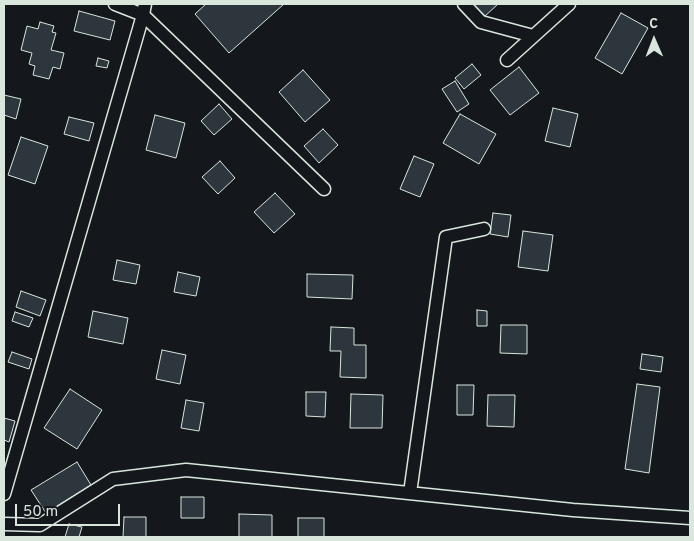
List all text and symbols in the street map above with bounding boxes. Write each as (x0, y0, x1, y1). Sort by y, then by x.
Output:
north arrow (629, 15, 679, 65)
text: С (649, 16, 658, 33)
scale bar (18, 494, 122, 526)
text: 50 m (23, 503, 58, 522)

